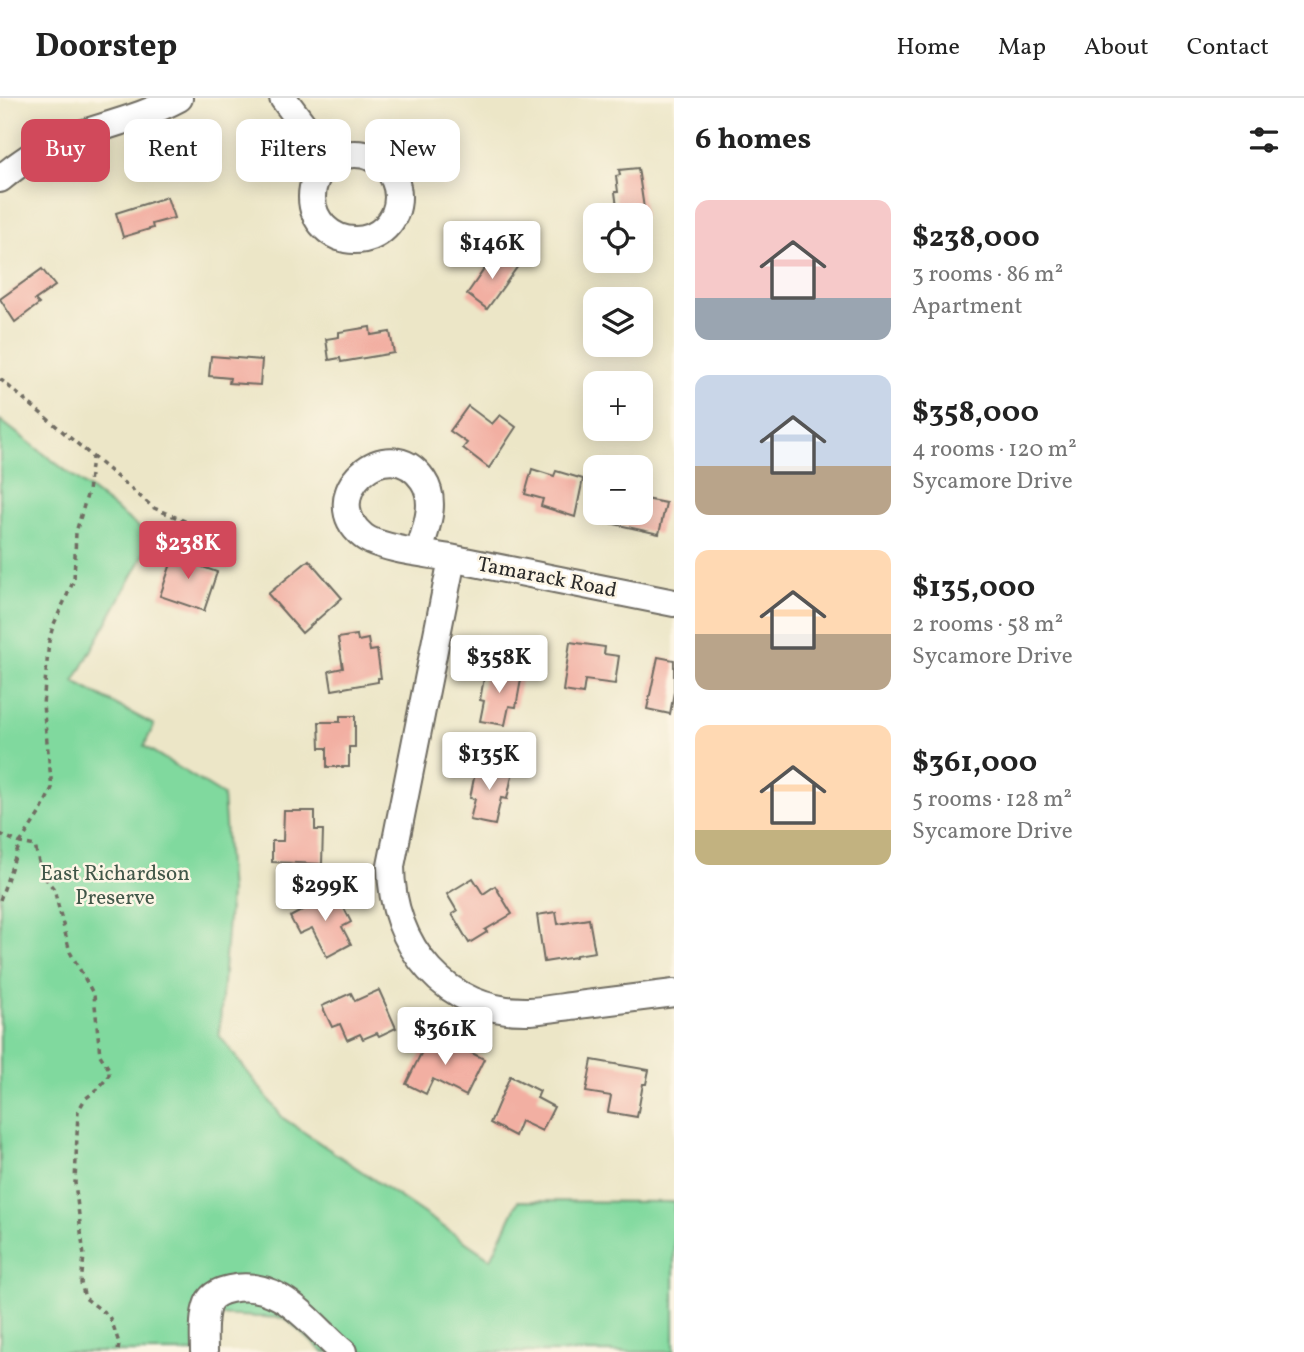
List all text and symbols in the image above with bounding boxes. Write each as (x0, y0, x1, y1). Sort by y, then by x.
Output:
text: Doorstep (35, 25, 177, 71)
text: Home (896, 31, 960, 65)
text: Map (998, 31, 1046, 65)
text: About (1084, 31, 1149, 65)
text: Contact (1187, 31, 1269, 65)
chip: Buy (21, 119, 110, 182)
chip: Rent (124, 119, 222, 182)
chip: Filters (236, 119, 351, 182)
chip: New (365, 119, 460, 182)
text: 6 homes (695, 119, 811, 161)
icon: filters (1245, 121, 1283, 159)
map controls (583, 203, 653, 525)
button: locate (583, 203, 653, 273)
text: $238,000 (912, 217, 1040, 259)
pin: $146K (443, 222, 541, 281)
text: $146K (459, 228, 525, 260)
icon: home (751, 228, 835, 312)
text: 3 rooms · 86 m² (912, 259, 1063, 291)
button: layers (583, 287, 653, 357)
text: Apartment (912, 291, 1023, 323)
button: + (583, 371, 653, 441)
text: $358,000 (912, 392, 1039, 434)
icon: home (751, 403, 835, 487)
text: 4 rooms · 120 m² (912, 434, 1077, 466)
button: − (583, 455, 653, 525)
text: Sycamore Drive (912, 466, 1073, 498)
pin: $238K (139, 522, 237, 581)
text: $238K (155, 528, 221, 560)
street label: Tamarack Road (475, 550, 619, 606)
text: $135,000 (912, 567, 1035, 609)
icon: home (751, 578, 835, 662)
text: 2 rooms · 58 m² (912, 609, 1063, 641)
pin: $358K (450, 636, 548, 695)
text: Sycamore Drive (912, 641, 1073, 673)
text: $358K (467, 642, 531, 674)
pin: $135K (440, 732, 538, 792)
text: $135K (458, 739, 520, 771)
text: $361,000 (912, 742, 1037, 784)
icon: home (751, 753, 835, 837)
text: 5 rooms · 128 m² (912, 784, 1072, 816)
text: Sycamore Drive (912, 816, 1073, 848)
park label: East Richardson Preserve (40, 860, 190, 913)
pin: $299K (276, 864, 374, 923)
text: $299K (292, 870, 358, 902)
pin: $361K (396, 1007, 494, 1067)
text: $361K (413, 1014, 477, 1046)

